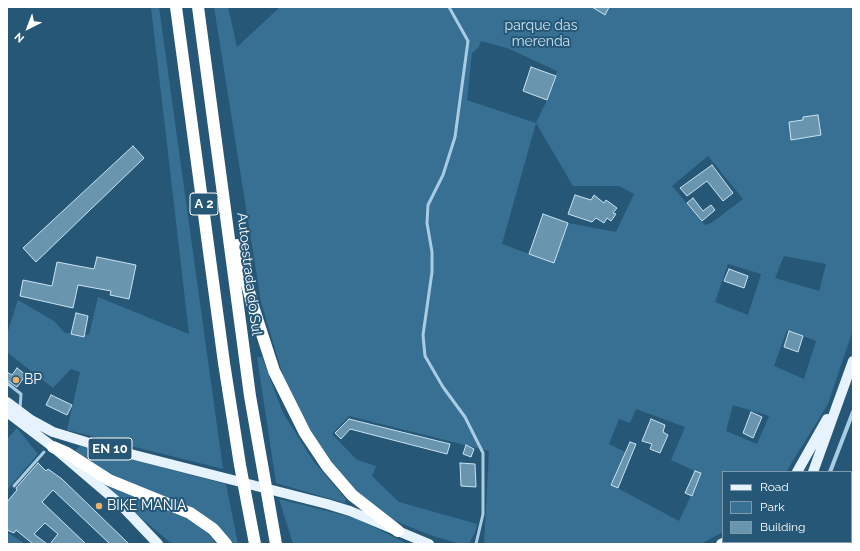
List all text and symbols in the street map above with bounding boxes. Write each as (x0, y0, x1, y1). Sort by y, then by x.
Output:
north arrow (8, 8, 48, 48)
park label: parque das merenda (505, 18, 577, 50)
text: N (12, 30, 27, 45)
road number: A 2 (190, 193, 218, 215)
street label: Autoestrada do Sul (233, 212, 265, 336)
place label: BP (24, 372, 42, 388)
marker: BP (11, 375, 21, 385)
road number: EN 10 (88, 438, 132, 460)
legend (722, 471, 852, 543)
text: Road (760, 480, 789, 494)
place label: BIKE MANIA (107, 498, 186, 514)
text: Park (760, 500, 785, 514)
marker: BIKE MANIA (94, 501, 104, 511)
text: Building (760, 520, 806, 534)

